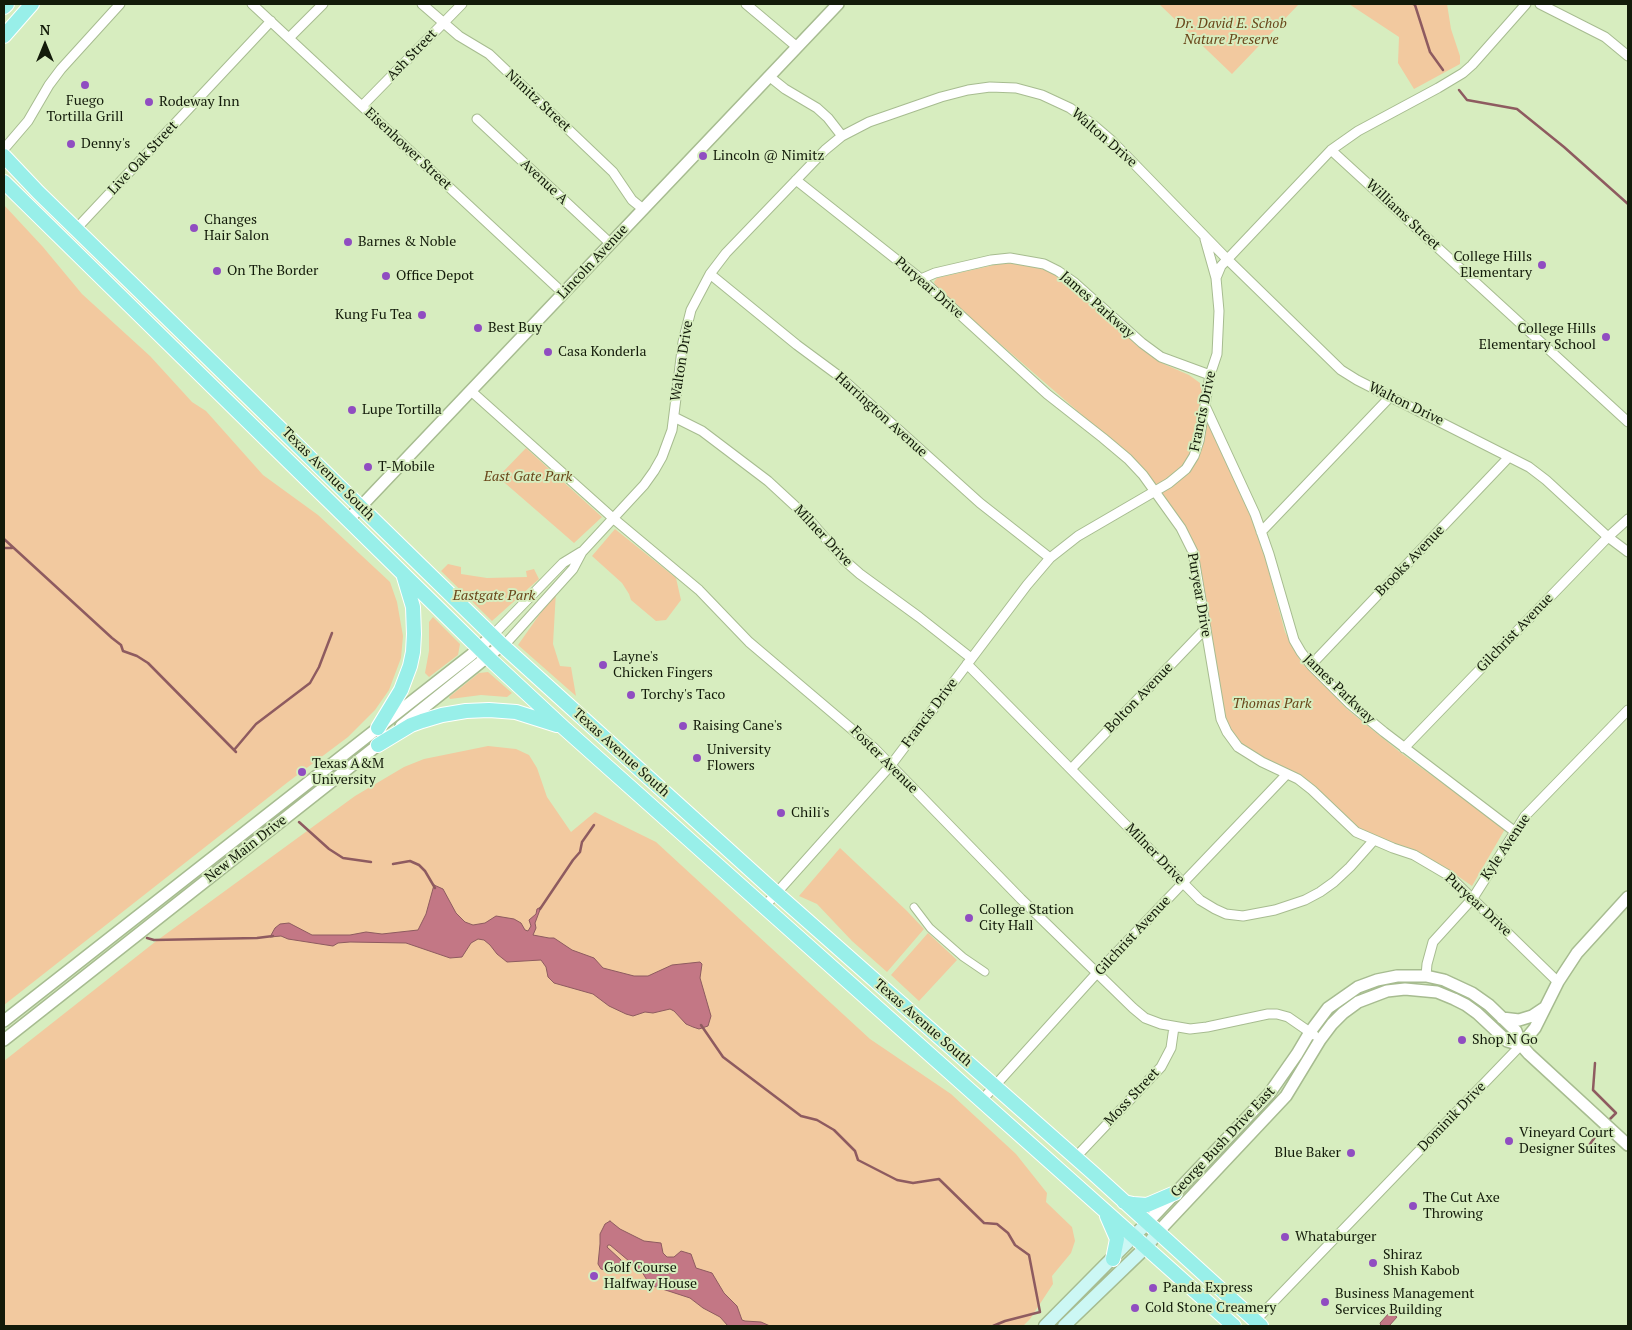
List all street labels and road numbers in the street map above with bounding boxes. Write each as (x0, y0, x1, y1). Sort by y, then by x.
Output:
street label: Ash Street (384, 26, 440, 84)
street label: Nimitz Street (502, 66, 574, 136)
street label: Eisenhower Street (361, 104, 455, 194)
street label: Walton Drive (1068, 105, 1140, 171)
street label: Live Oak Street (105, 118, 181, 198)
street label: Avenue A (517, 156, 571, 208)
street label: Williams Street (1362, 176, 1444, 254)
street label: Lincoln Avenue (554, 221, 632, 303)
street label: Puryear Drive (891, 254, 967, 322)
street label: James Parkway (1056, 268, 1138, 342)
street label: Walton Drive (667, 319, 697, 403)
street label: Harrington Avenue (831, 369, 931, 461)
street label: Francis Drive (1186, 369, 1220, 453)
street label: Walton Drive (1366, 379, 1446, 429)
street label: Texas Avenue South (278, 424, 378, 524)
street label: Milner Drive (790, 502, 856, 570)
street label: Brooks Avenue (1372, 522, 1448, 600)
street label: Puryear Drive (1183, 552, 1215, 638)
street label: Gilchrist Avenue (1473, 590, 1557, 676)
street label: James Parkway (1300, 651, 1378, 727)
street label: Bolton Avenue (1101, 659, 1177, 737)
street label: Francis Drive (899, 675, 961, 751)
street label: Texas Avenue South (569, 705, 673, 801)
street label: Foster Avenue (847, 723, 921, 797)
street label: Kyle Avenue (1478, 811, 1534, 883)
street label: New Main Drive (202, 812, 290, 886)
street label: Milner Drive (1122, 820, 1188, 888)
street label: Puryear Drive (1441, 870, 1515, 940)
street label: Gilchrist Avenue (1092, 893, 1174, 979)
street label: Texas Avenue South (871, 976, 975, 1070)
street label: Moss Street (1101, 1065, 1163, 1129)
street label: Dominik Drive (1415, 1079, 1489, 1155)
street label: George Bush Drive East (1167, 1083, 1279, 1201)

